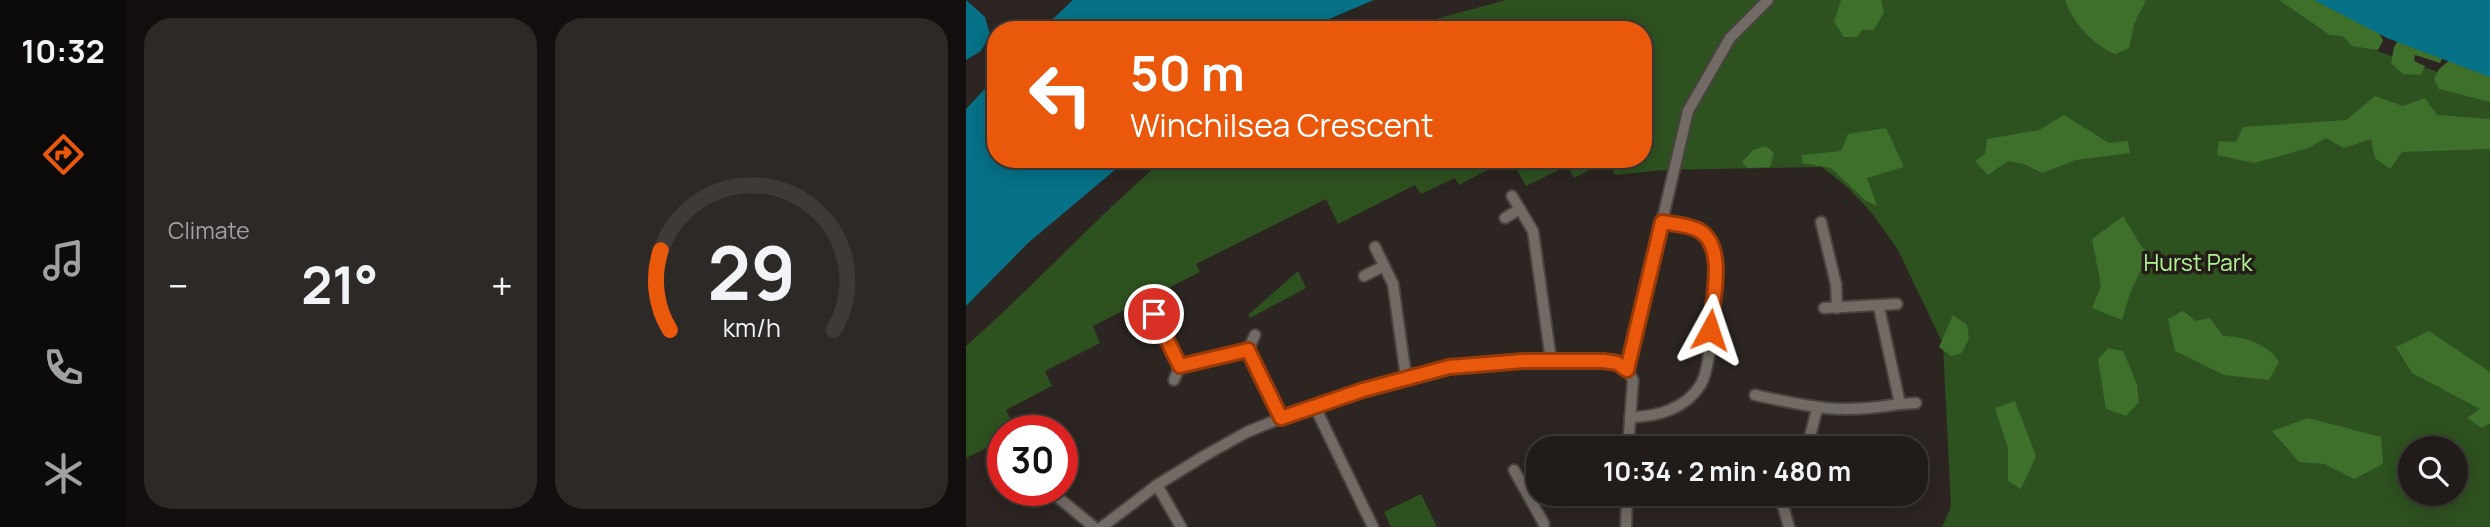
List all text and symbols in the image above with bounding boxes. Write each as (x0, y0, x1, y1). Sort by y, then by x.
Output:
text: 10:32 (21, 29, 105, 73)
text: 50 m (1130, 39, 1245, 106)
icon: left (1015, 49, 1106, 140)
text: Winchilsea Crescent (1130, 103, 1434, 147)
icon: directions (39, 130, 88, 179)
text: Climate (168, 214, 250, 246)
text: 29 (707, 222, 796, 322)
icon: music (39, 236, 88, 285)
park label: Hurst Park (2144, 246, 2253, 278)
text: 21° (301, 249, 378, 320)
text: − (168, 259, 189, 311)
text: + (491, 259, 513, 311)
pin (1124, 284, 1184, 344)
position arrow (1673, 293, 1747, 367)
icon: arrive (1135, 295, 1173, 333)
text: km/h (722, 309, 781, 344)
icon: phone (39, 343, 88, 392)
speed limit sign: 30 (987, 415, 1078, 506)
map controls (2398, 436, 2468, 506)
button: search (2398, 436, 2468, 506)
icon: climate (39, 449, 88, 498)
text: 10:34 · 2 min · 480 m (1603, 453, 1851, 489)

